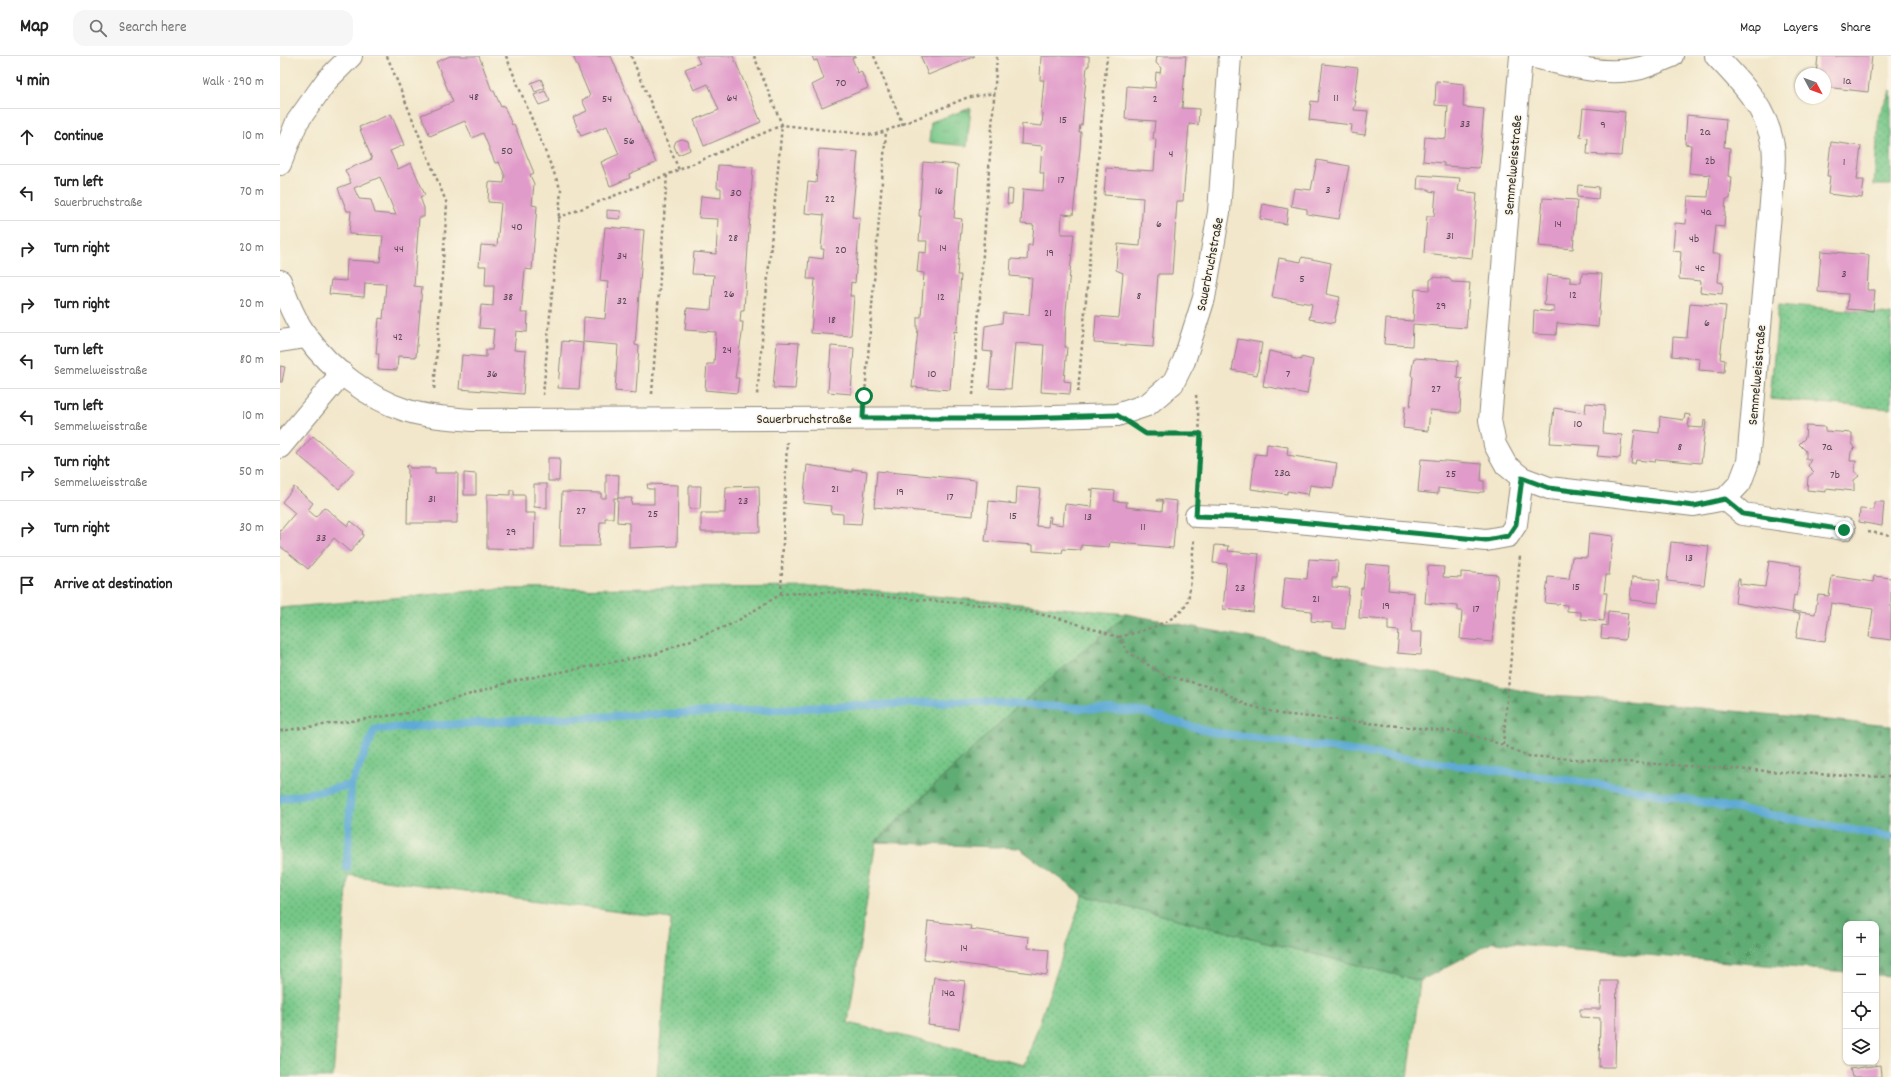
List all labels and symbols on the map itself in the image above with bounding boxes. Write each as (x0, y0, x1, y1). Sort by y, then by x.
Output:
north arrow (1795, 68, 1831, 104)
house number: 1a (1843, 73, 1851, 90)
house number: 70 (835, 75, 847, 92)
house number: 48 (469, 89, 479, 106)
house number: 64 (727, 90, 737, 107)
house number: 11 (1333, 90, 1339, 107)
house number: 54 (602, 91, 612, 108)
house number: 2 (1152, 91, 1158, 108)
house number: 15 (1059, 112, 1067, 129)
street label: Semmelweisstraße (1500, 114, 1528, 216)
house number: 33 (1460, 116, 1470, 133)
house number: 9 (1600, 117, 1606, 134)
house number: 2a (1700, 124, 1711, 141)
house number: 56 (623, 133, 635, 150)
house number: 50 (501, 143, 513, 160)
house number: 4 (1169, 146, 1174, 163)
house number: 2b (1705, 153, 1715, 170)
house number: 1 (1843, 154, 1845, 171)
house number: 17 (1057, 172, 1065, 189)
house number: 3 (1325, 182, 1331, 199)
house number: 16 (935, 183, 943, 200)
house number: 30 (730, 185, 742, 202)
house number: 22 (825, 191, 835, 208)
house number: 4a (1701, 204, 1712, 221)
house number: 6 (1156, 216, 1162, 233)
street label: Sauerbruchstraße (1192, 216, 1230, 313)
house number: 14 (1554, 216, 1562, 233)
house number: 40 (511, 219, 523, 236)
house number: 31 (1446, 228, 1454, 245)
house number: 28 (728, 230, 738, 247)
house number: 4b (1689, 231, 1699, 248)
house number: 14 (939, 240, 947, 257)
house number: 44 (394, 241, 404, 258)
house number: 20 (835, 242, 847, 259)
house number: 19 (1046, 245, 1054, 262)
house number: 34 (617, 248, 627, 265)
house number: 4c (1695, 260, 1705, 277)
house number: 3 (1841, 266, 1847, 283)
house number: 5 (1299, 271, 1305, 288)
house number: 26 (723, 286, 735, 303)
house number: 12 (1569, 287, 1577, 304)
house number: 8 (1137, 288, 1142, 305)
house number: 38 (503, 289, 513, 306)
house number: 12 (937, 289, 945, 306)
house number: 32 (617, 293, 627, 310)
house number: 29 (1436, 298, 1446, 315)
house number: 21 (1044, 305, 1052, 322)
house number: 18 (828, 312, 836, 329)
house number: 6 (1704, 315, 1710, 332)
street label: Semmelweisstraße (1744, 324, 1772, 426)
house number: 42 (393, 329, 403, 346)
house number: 24 (722, 342, 732, 359)
house number: 36 (486, 366, 498, 383)
house number: 10 (927, 366, 937, 383)
house number: 7 (1286, 366, 1291, 383)
house number: 27 (1431, 381, 1441, 398)
route start (855, 387, 873, 405)
street label: Sauerbruchstraße (756, 410, 852, 430)
house number: 10 (1573, 416, 1583, 433)
house number: 8 (1678, 439, 1683, 456)
house number: 7a (1822, 439, 1832, 456)
house number: 23a (1274, 465, 1290, 482)
house number: 25 (1446, 466, 1456, 483)
house number: 7b (1830, 467, 1840, 484)
house number: 21 (831, 481, 839, 498)
house number: 19 (896, 484, 904, 501)
house number: 17 (946, 489, 954, 506)
house number: 31 (428, 491, 436, 508)
house number: 23 (738, 493, 748, 510)
house number: 27 (576, 503, 586, 520)
house number: 25 (648, 506, 658, 523)
house number: 15 (1009, 508, 1017, 525)
house number: 13 (1084, 509, 1092, 526)
house number: 11 (1140, 519, 1146, 536)
route end (1835, 521, 1853, 539)
house number: 29 (506, 524, 516, 541)
house number: 33 (316, 530, 326, 547)
house number: 13 (1685, 550, 1693, 567)
house number: 15 (1572, 579, 1580, 596)
house number: 23 (1235, 580, 1245, 597)
house number: 21 (1312, 591, 1320, 608)
house number: 19 (1382, 598, 1390, 615)
house number: 17 (1472, 601, 1480, 618)
house number: 14 (960, 940, 968, 957)
house number: 14a (941, 985, 955, 1002)

